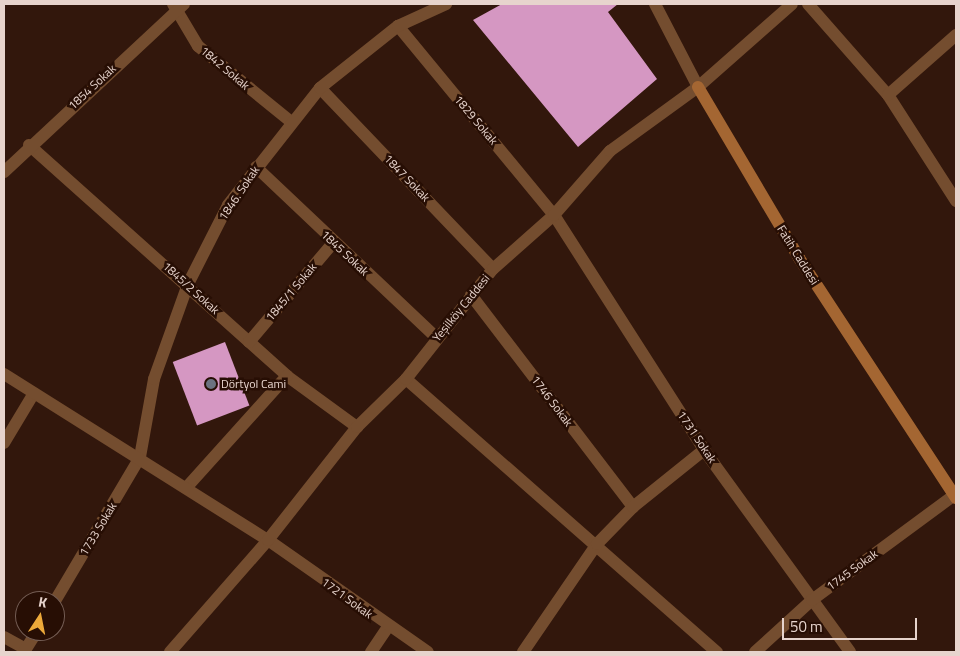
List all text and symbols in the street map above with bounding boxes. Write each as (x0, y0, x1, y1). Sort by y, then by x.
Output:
street label: 1842 Sokak (197, 43, 253, 93)
street label: 1854 Sokak (65, 61, 119, 113)
street label: 1829 Sokak (451, 92, 501, 148)
street label: 1847 Sokak (381, 151, 433, 205)
street label: 1846. Sokak (216, 163, 262, 223)
street label: Fatih Caddesi (774, 223, 822, 287)
street label: 1845 Sokak (318, 227, 372, 279)
street label: 1845/2 Sokak (160, 259, 222, 317)
street label: 1845/1 Sokak (263, 260, 319, 324)
street label: Yeşilköy Caddesi (429, 271, 493, 345)
street label: 1746 Sokak (528, 373, 576, 429)
place label: Dörtyol Cami (221, 377, 286, 391)
marker: Dörtyol Cami (205, 378, 217, 390)
street label: 1731 Sokak (674, 408, 720, 466)
street label: 1733 Sokak (76, 500, 120, 558)
street label: 1745 Sokak (824, 547, 880, 593)
street label: 1721 Sokak (319, 575, 375, 621)
north arrow (15, 591, 65, 641)
text: K (37, 591, 49, 613)
scale bar (785, 608, 920, 640)
text: 50 m (790, 615, 823, 638)

